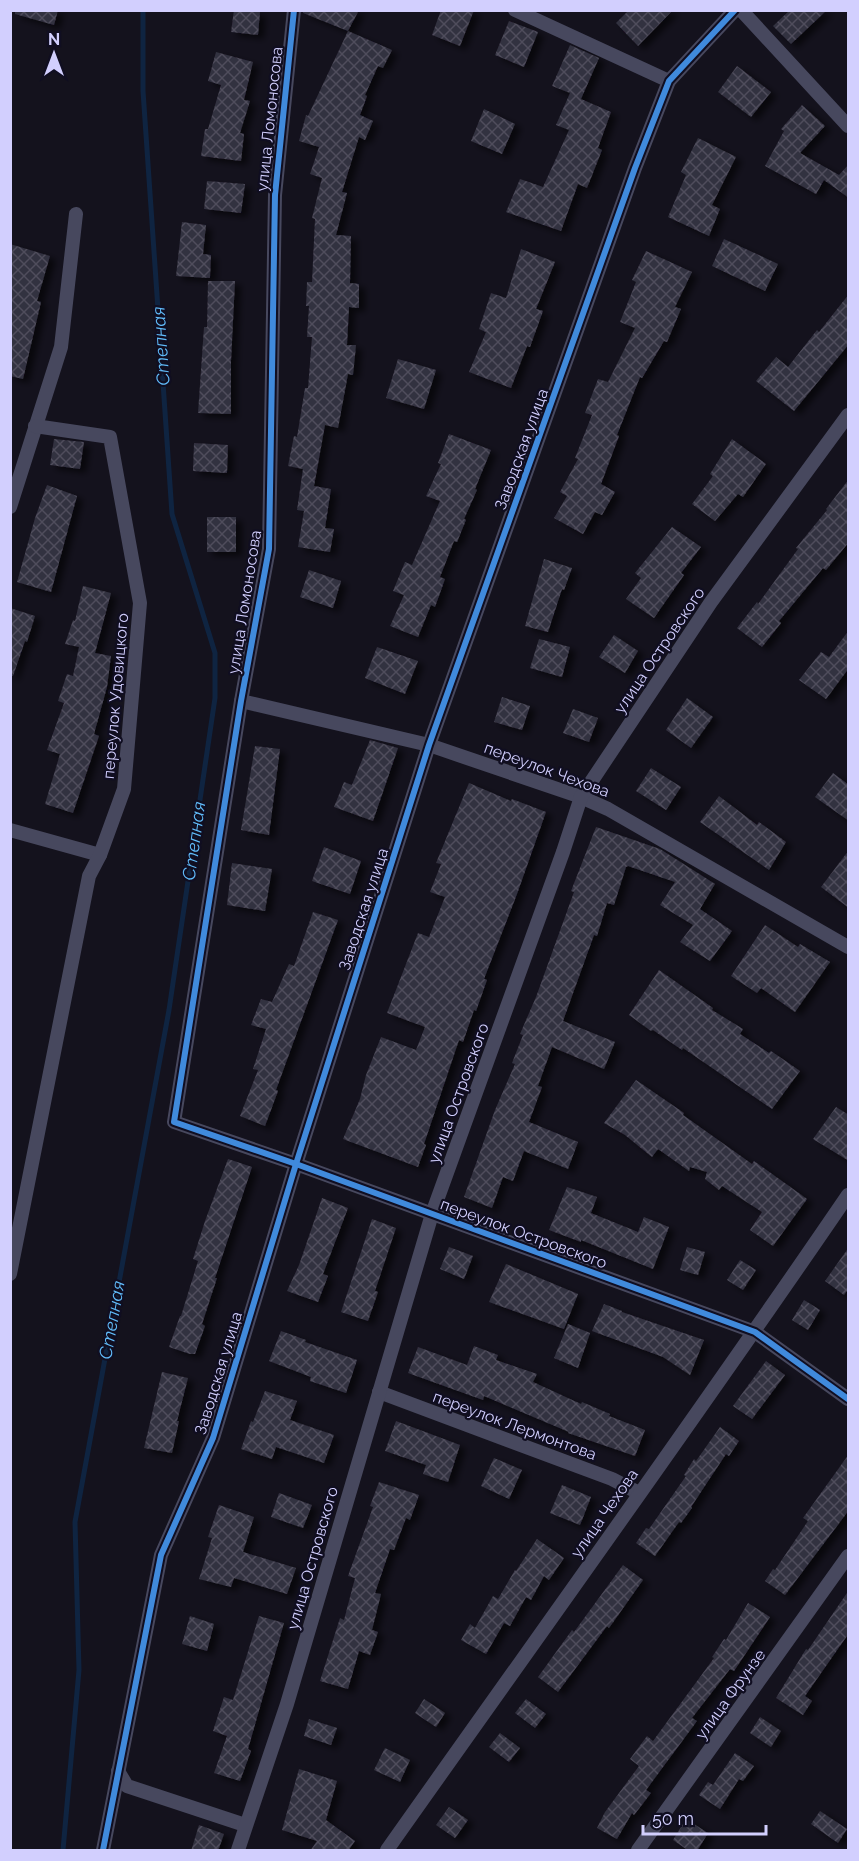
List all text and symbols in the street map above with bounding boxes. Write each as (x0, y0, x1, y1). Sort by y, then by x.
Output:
north arrow (24, 24, 84, 84)
text: N (48, 30, 60, 49)
street label: улица Ломоносова (252, 46, 287, 192)
water label: Степная (147, 305, 174, 386)
street label: Заводская улица (491, 386, 552, 512)
street label: улица Ломоносова (224, 529, 265, 675)
street label: улица Островского (610, 584, 709, 717)
street label: переулок Удовицкого (99, 612, 132, 780)
street label: переулок Чехова (482, 738, 612, 801)
water label: Степная (178, 800, 209, 882)
street label: Заводская улица (335, 845, 392, 973)
street label: улица Островского (424, 1020, 493, 1166)
street label: переулок Островского (438, 1194, 610, 1272)
water label: Степная (94, 1279, 129, 1361)
street label: Заводская улица (191, 1309, 246, 1437)
street label: переулок Лермонтова (430, 1387, 599, 1464)
street label: улица Чехова (567, 1465, 642, 1561)
street label: улица Островского (283, 1484, 342, 1632)
street label: улица Фрунзе (691, 1646, 769, 1743)
scale bar (643, 1798, 766, 1836)
text: 50 m (652, 1808, 694, 1829)

